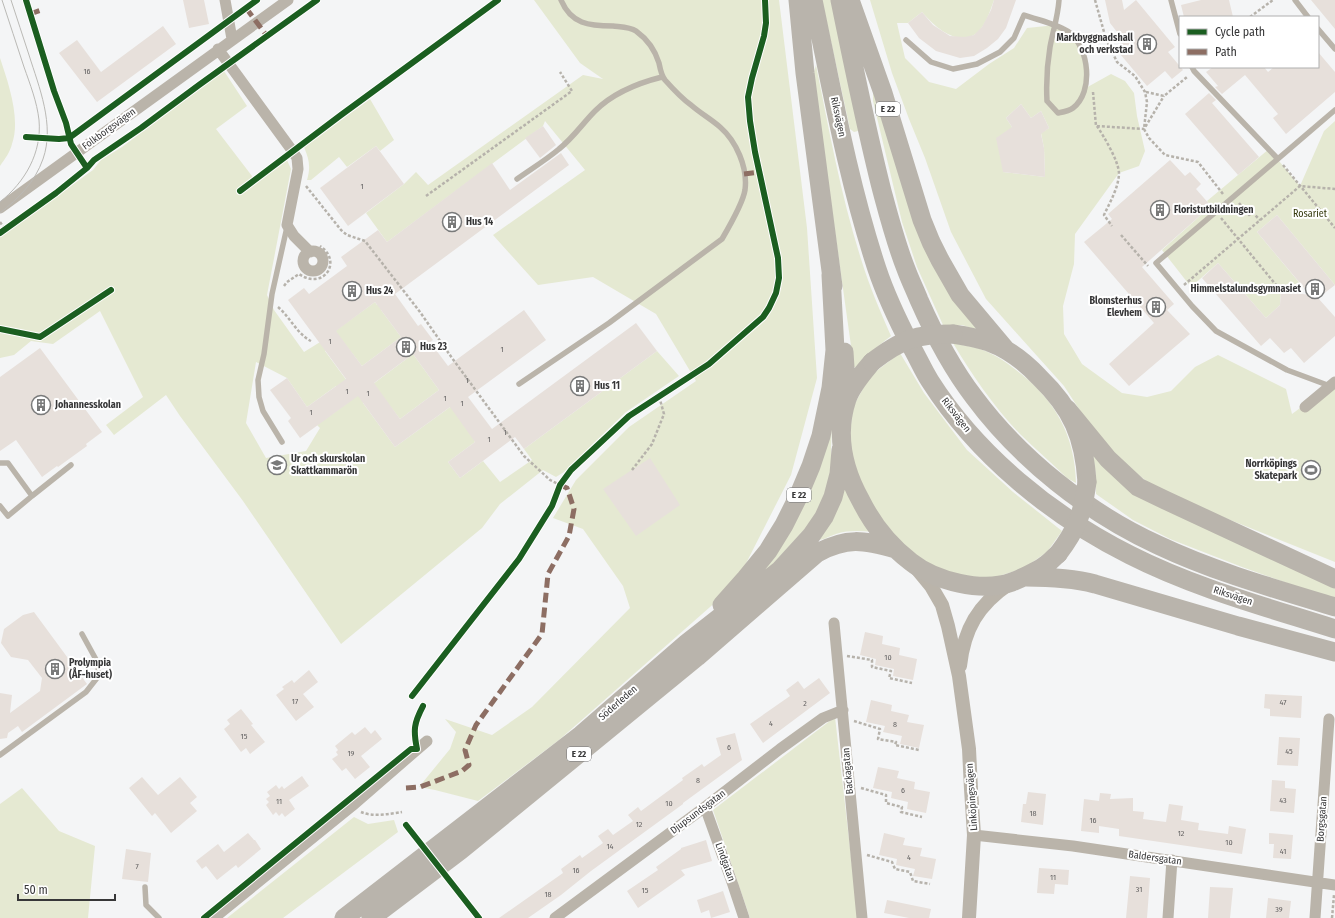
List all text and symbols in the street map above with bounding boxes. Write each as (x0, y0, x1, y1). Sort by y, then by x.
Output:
legend (1179, 16, 1319, 68)
text: Cycle path (1215, 25, 1265, 39)
place label: Markbyggnadshall och verkstad (1056, 32, 1133, 56)
building icon: Markbyggnadshall och verkstad (1136, 33, 1158, 55)
text: Path (1215, 45, 1237, 59)
house number: 16 (83, 67, 91, 76)
street label: Riksvägen (828, 96, 848, 138)
road number: E 22 (876, 102, 900, 116)
street label: Folkborgsvägen (80, 106, 138, 152)
house number: 1 (360, 182, 364, 191)
building icon: Floristutbildningen (1149, 199, 1171, 221)
place label: Floristutbildningen (1174, 204, 1253, 216)
park label: Rosariet (1293, 208, 1328, 220)
building icon: Hus 14 (441, 211, 463, 233)
place label: Hus 14 (466, 216, 493, 228)
building icon: Himmelstalundsgymnasiet (1304, 278, 1326, 300)
building icon: Hus 24 (341, 280, 363, 302)
place label: Himmelstalundsgymnasiet (1191, 283, 1301, 295)
place label: Hus 24 (366, 285, 393, 297)
place label: Blomsterhus Elevhem (1090, 295, 1143, 319)
building icon: Blomsterhus Elevhem (1145, 296, 1167, 318)
building icon: Hus 23 (395, 336, 417, 358)
house number: 1 (328, 337, 332, 346)
place label: Hus 23 (420, 341, 447, 353)
house number: 1 (500, 345, 504, 354)
building icon: Hus 11 (569, 375, 591, 397)
house number: 1 (465, 376, 469, 385)
place label: Hus 11 (594, 380, 620, 392)
house number: 1 (345, 387, 349, 396)
house number: 1 (366, 389, 370, 398)
building icon: Johannesskolan (30, 394, 52, 416)
house number: 1 (443, 394, 447, 403)
street label: Riksvägen (939, 395, 973, 435)
place label: Johannesskolan (54, 399, 121, 411)
house number: 1 (460, 399, 464, 408)
house number: 1 (309, 408, 313, 417)
house number: 1 (503, 428, 507, 437)
house number: 1 (487, 435, 491, 444)
place label: Ur och skurskolan Skattkammarön (291, 453, 365, 477)
school or university icon: Ur och skurskolan Skattkammarön (266, 454, 288, 476)
place label: Norrköpings Skatepark (1246, 458, 1298, 482)
sports icon: Norrköpings Skatepark (1300, 459, 1322, 481)
road number: E 22 (787, 488, 811, 502)
street label: Riksvägen (1212, 584, 1254, 608)
house number: 10 (884, 653, 892, 662)
place label: Prolympia (ÅF-huset) (69, 657, 112, 681)
building icon: Prolympia (ÅF-huset) (44, 658, 66, 680)
street label: Söderleden (596, 683, 640, 723)
house number: 17 (292, 697, 299, 706)
house number: 47 (1280, 698, 1287, 707)
house number: 2 (803, 699, 807, 708)
house number: 4 (769, 719, 773, 728)
house number: 8 (893, 720, 897, 729)
house number: 15 (241, 732, 248, 741)
house number: 6 (727, 743, 731, 752)
road number: E 22 (567, 747, 591, 761)
street label: Backagatan (840, 747, 856, 795)
house number: 45 (1285, 747, 1293, 756)
house number: 19 (347, 749, 355, 758)
street label: Linköpingsvägen (964, 763, 980, 831)
house number: 8 (696, 776, 700, 785)
house number: 6 (901, 786, 905, 795)
street label: Djupsundsgatan (668, 787, 728, 837)
house number: 43 (1279, 796, 1287, 805)
street label: Borgsgatan (1314, 796, 1330, 842)
house number: 11 (276, 797, 282, 806)
house number: 10 (665, 799, 673, 808)
house number: 18 (1029, 809, 1037, 818)
house number: 16 (1089, 816, 1097, 825)
house number: 12 (636, 820, 643, 829)
house number: 12 (1178, 829, 1185, 838)
house number: 10 (1225, 838, 1233, 847)
street label: Lindgatan (712, 841, 738, 883)
house number: 14 (607, 842, 614, 851)
house number: 41 (1280, 847, 1286, 856)
street label: Baldersgatan (1128, 848, 1182, 868)
house number: 4 (907, 853, 911, 862)
house number: 7 (135, 862, 139, 871)
house number: 16 (572, 866, 580, 875)
house number: 11 (1050, 873, 1056, 882)
scale bar (18, 876, 115, 902)
text: 50 m (24, 883, 48, 897)
house number: 31 (1136, 885, 1142, 894)
house number: 15 (642, 886, 649, 895)
house number: 18 (544, 890, 552, 899)
house number: 39 (1275, 905, 1283, 914)

